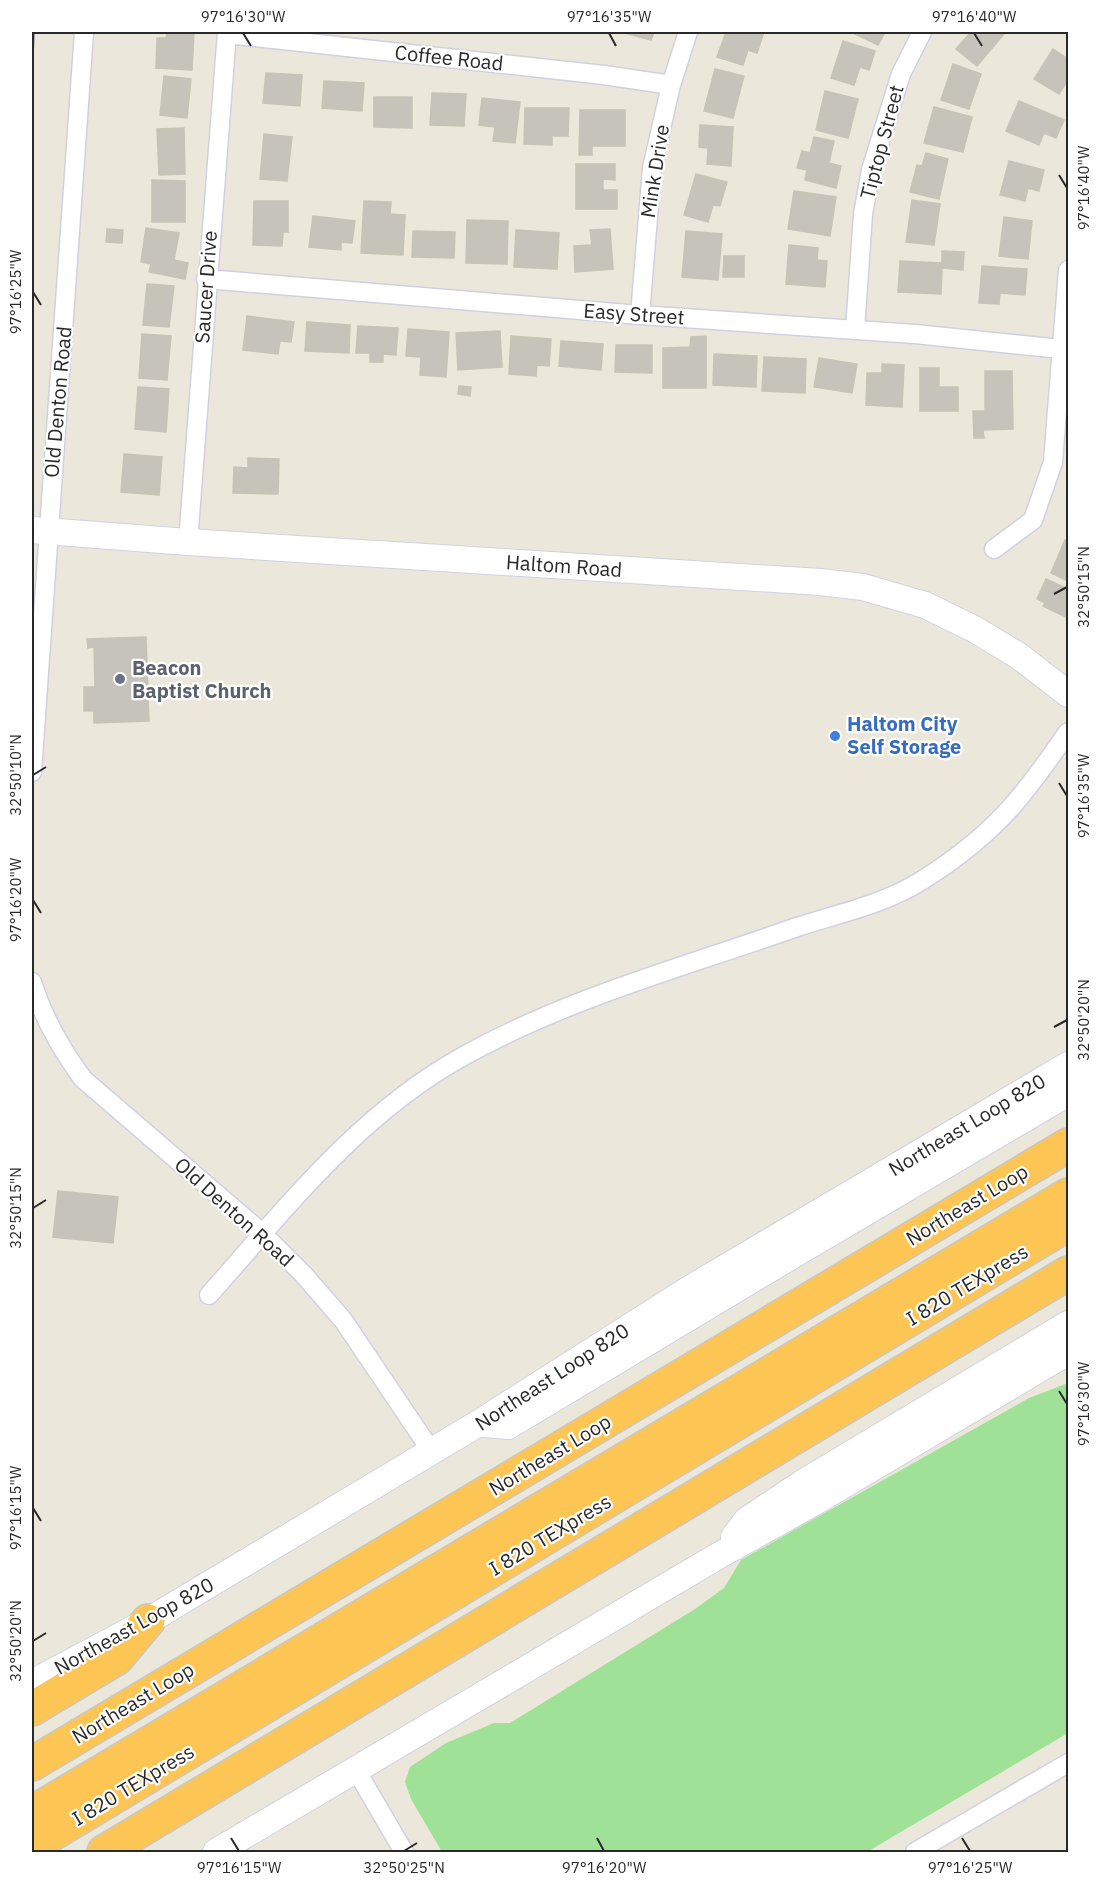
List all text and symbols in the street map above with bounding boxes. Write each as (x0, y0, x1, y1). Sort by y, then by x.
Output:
text: 97°16'30"W (201, 7, 286, 26)
text: 97°16'35"W (567, 7, 652, 26)
text: 97°16'40"W (932, 7, 1017, 26)
street label: Coffee Road (393, 38, 505, 77)
street label: Tiptop Street (853, 82, 910, 202)
street label: Mink Drive (634, 122, 675, 220)
text: 97°16'40"W (1074, 145, 1093, 230)
street label: Saucer Drive (188, 230, 223, 344)
text: 97°16'25"W (6, 249, 25, 334)
street label: Easy Street (583, 297, 685, 331)
street label: Old Denton Road (37, 325, 78, 479)
text: 32°50'15"N (1074, 546, 1093, 628)
street label: Haltom Road (505, 548, 623, 583)
place label: Beacon Baptist Church (132, 654, 272, 704)
marker: Beacon Baptist Church (113, 672, 127, 686)
place label: Haltom City Self Storage (847, 710, 961, 760)
marker: Haltom City Self Storage (828, 729, 842, 743)
text: 32°50'10"N (6, 734, 25, 816)
text: 97°16'35"W (1074, 753, 1093, 838)
text: 97°16'20"W (6, 857, 25, 942)
text: 32°50'20"N (1074, 979, 1093, 1061)
street label: Northeast Loop 820 (883, 1067, 1050, 1182)
street label: Old Denton Road (169, 1151, 300, 1272)
street label: Northeast Loop (901, 1157, 1033, 1252)
text: 32°50'15"N (6, 1167, 25, 1249)
street label: I 820 TEXpress (901, 1237, 1033, 1332)
street label: Northeast Loop 820 (469, 1317, 634, 1437)
text: 97°16'30"W (1074, 1361, 1093, 1446)
street label: Northeast Loop (484, 1407, 616, 1502)
text: 97°16'15"W (6, 1465, 25, 1550)
street label: I 820 TEXpress (484, 1487, 616, 1582)
street label: Northeast Loop 820 (49, 1570, 218, 1681)
text: 32°50'20"N (6, 1600, 25, 1682)
street label: Northeast Loop (67, 1655, 199, 1750)
street label: I 820 TEXpress (67, 1737, 199, 1832)
text: 97°16'15"W (197, 1858, 282, 1877)
text: 32°50'25"N (363, 1858, 445, 1877)
text: 97°16'20"W (562, 1858, 647, 1877)
text: 97°16'25"W (928, 1858, 1013, 1877)

